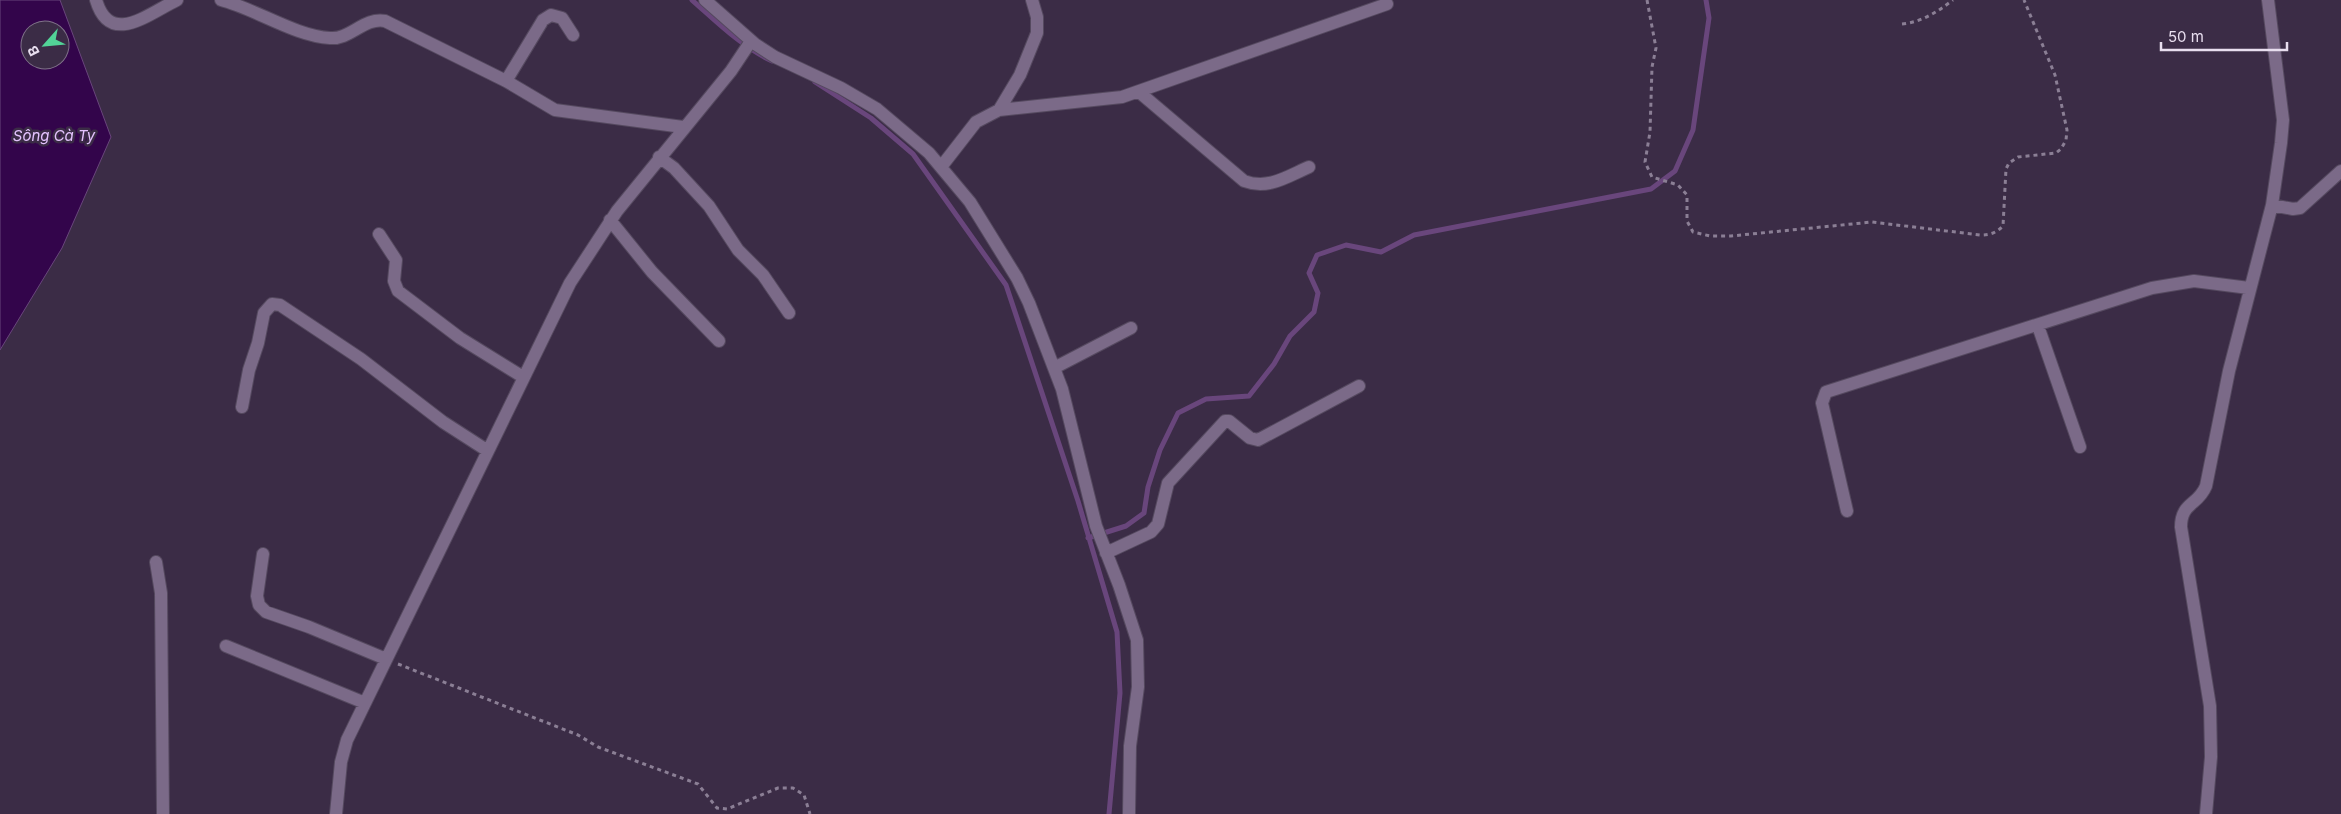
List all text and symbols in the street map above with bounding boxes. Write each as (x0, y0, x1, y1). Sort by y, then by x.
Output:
north arrow (20, 20, 70, 70)
scale bar (2161, 20, 2287, 52)
text: 50 m (2168, 27, 2204, 46)
text: B (23, 43, 43, 59)
water label: Sông Cà Ty (13, 126, 96, 145)

